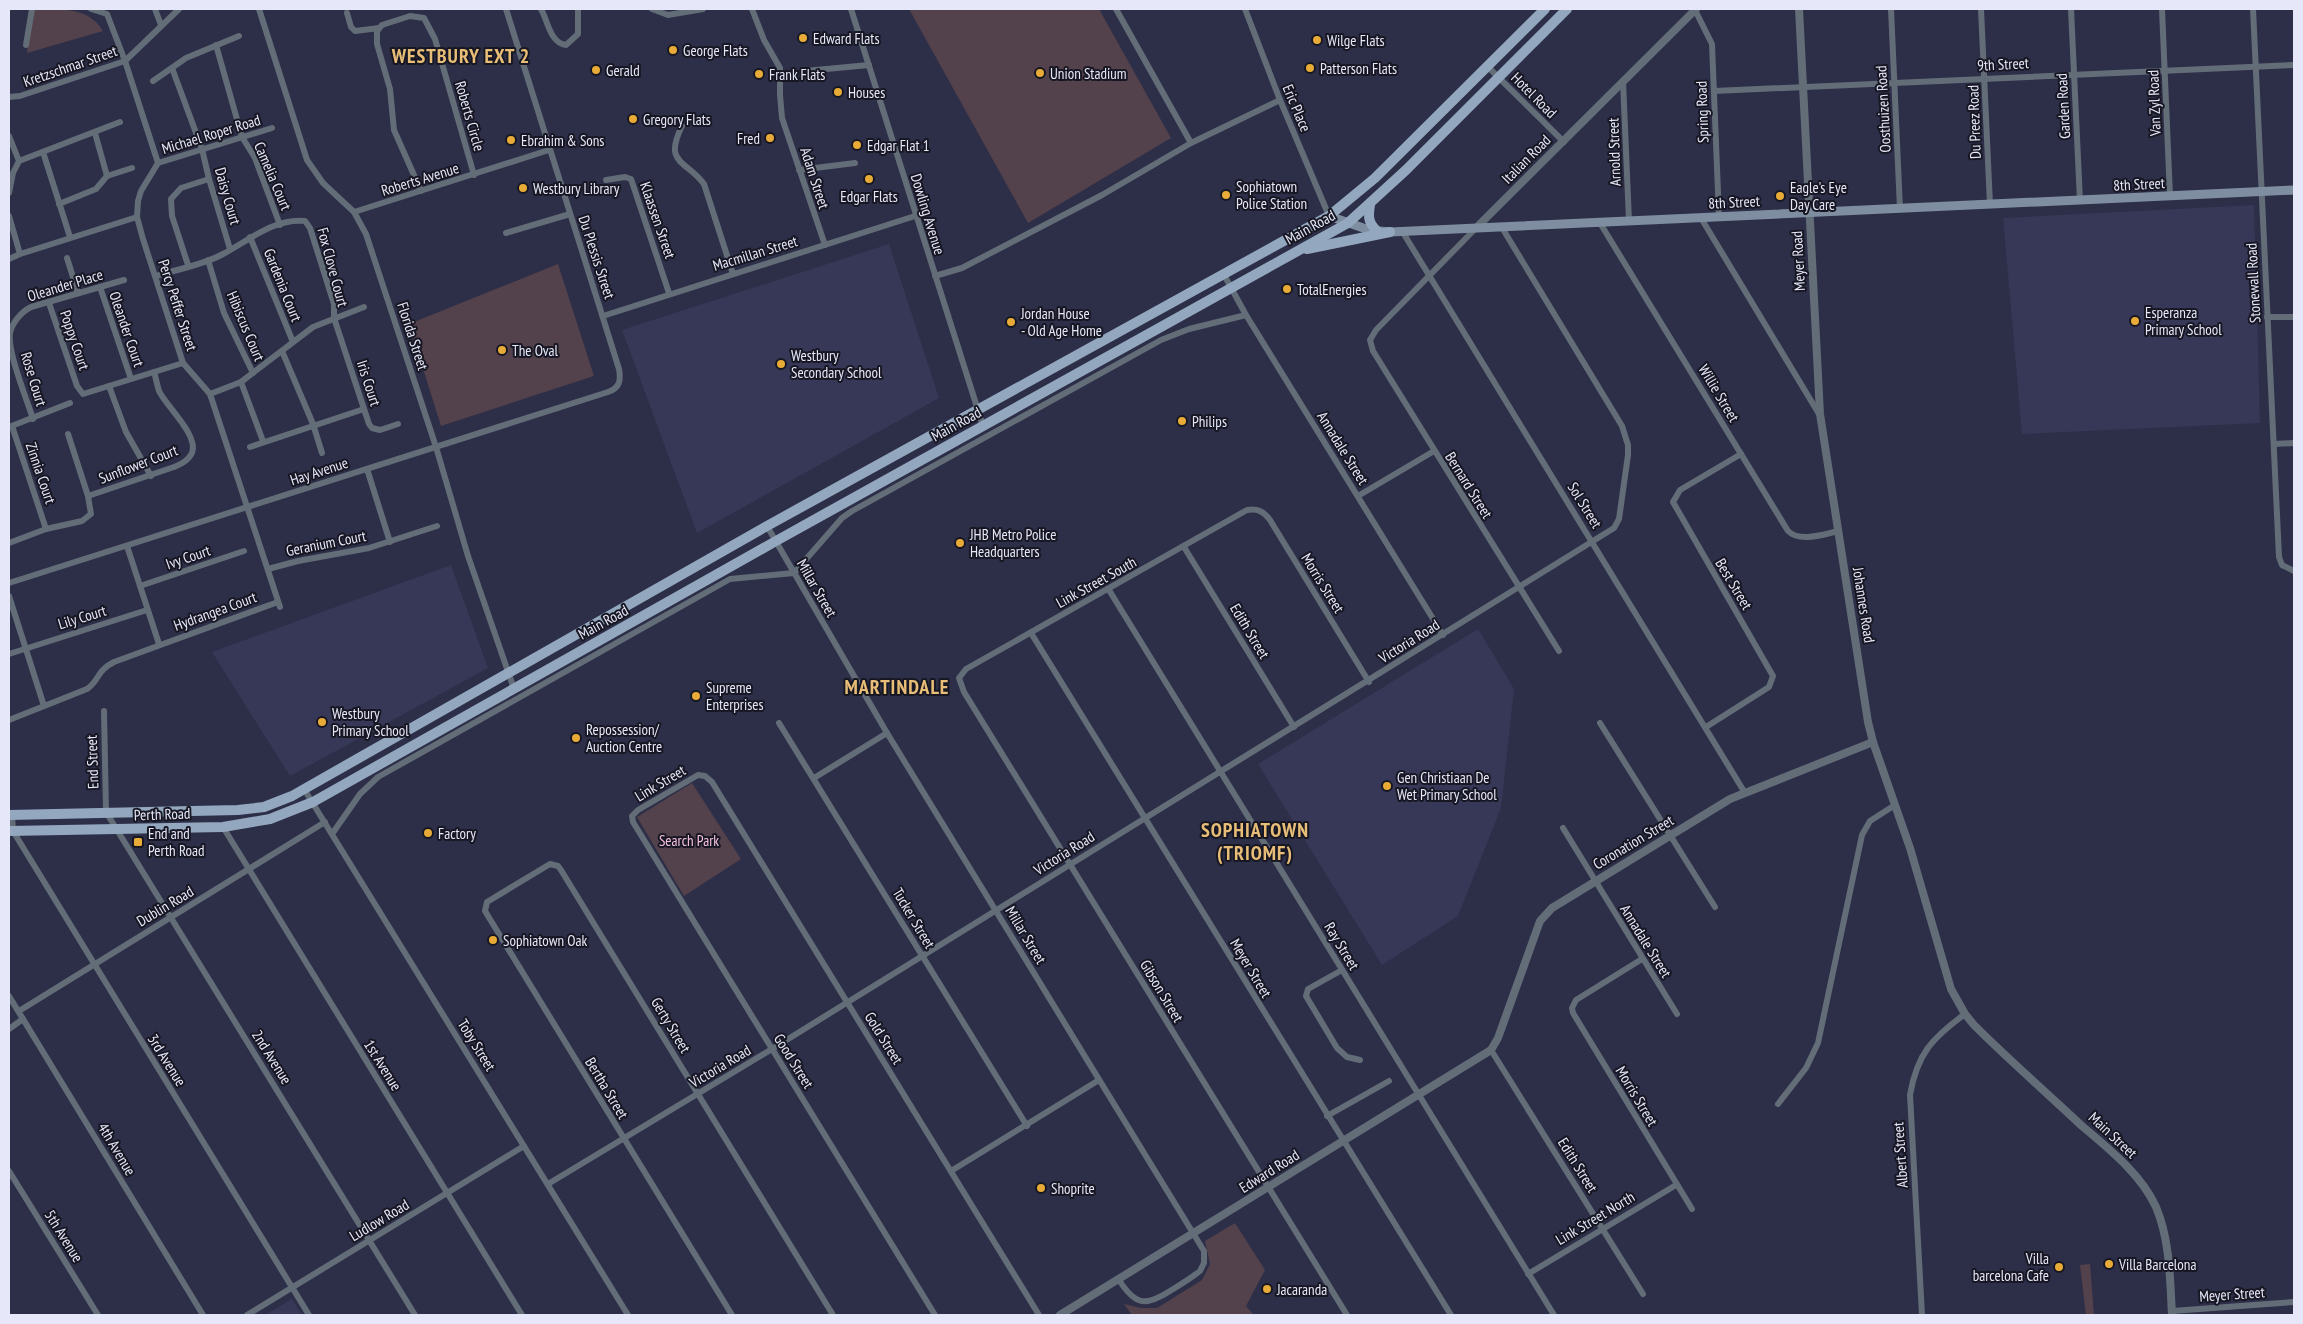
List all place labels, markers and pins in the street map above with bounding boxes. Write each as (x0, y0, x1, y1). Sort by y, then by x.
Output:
place label: Edward Flats (813, 29, 879, 48)
place label: Wilge Flats (1327, 31, 1385, 50)
marker: Edward Flats (797, 32, 809, 44)
marker: Wilge Flats (1311, 34, 1323, 46)
place label: George Flats (683, 41, 748, 60)
marker: George Flats (667, 44, 679, 56)
place label: Patterson Flats (1320, 59, 1397, 78)
place label: Gerald (606, 61, 640, 80)
marker: Patterson Flats (1304, 62, 1316, 74)
marker: Gerald (590, 64, 602, 76)
place label: Union Stadium (1050, 64, 1126, 83)
place label: Frank Flats (769, 65, 825, 84)
marker: Union Stadium (1034, 67, 1046, 79)
marker: Frank Flats (753, 68, 765, 80)
place label: Houses (848, 83, 885, 102)
marker: Houses (832, 86, 844, 98)
place label: Gregory Flats (643, 110, 711, 129)
marker: Gregory Flats (627, 113, 639, 125)
place label: Fred (737, 129, 760, 148)
place label: Ebrahim & Sons (521, 131, 604, 150)
marker: Fred (764, 132, 776, 144)
marker: Ebrahim & Sons (505, 134, 517, 146)
place label: Edgar Flat 1 (867, 136, 929, 155)
marker: Edgar Flat 1 (851, 139, 863, 151)
marker: Edgar Flats (863, 173, 875, 185)
place label: Sophiatown Police Station (1236, 177, 1307, 213)
place label: Eagle's Eye Day Care (1790, 178, 1847, 214)
place label: Westbury Library (533, 179, 620, 198)
marker: Westbury Library (517, 182, 529, 194)
place label: Edgar Flats (840, 187, 898, 206)
marker: Sophiatown Police Station (1220, 189, 1232, 201)
marker: Eagle's Eye Day Care (1774, 190, 1786, 202)
place label: TotalEnergies (1297, 280, 1367, 299)
marker: TotalEnergies (1281, 283, 1293, 295)
place label: Esperanza Primary School (2145, 303, 2222, 339)
place label: Jordan House - Old Age Home (1020, 304, 1102, 340)
marker: Esperanza Primary School (2129, 315, 2141, 327)
marker: Jordan House - Old Age Home (1005, 316, 1017, 328)
place label: The Oval (512, 341, 559, 360)
marker: The Oval (496, 344, 508, 356)
place label: Westbury Secondary School (791, 346, 882, 382)
marker: Westbury Secondary School (775, 358, 787, 370)
place label: Philips (1192, 412, 1227, 431)
marker: Philips (1176, 415, 1188, 427)
place label: JHB Metro Police Headquarters (969, 525, 1056, 561)
marker: JHB Metro Police Headquarters (954, 537, 966, 549)
place label: Supreme Enterprises (706, 678, 764, 714)
marker: Supreme Enterprises (690, 690, 702, 702)
place label: Westbury Primary School (332, 704, 409, 740)
marker: Westbury Primary School (316, 716, 328, 728)
place label: Repossession/ Auction Centre (586, 720, 662, 756)
marker: Repossession/ Auction Centre (570, 732, 582, 744)
place label: Gen Christiaan De Wet Primary School (1397, 768, 1497, 804)
marker: Gen Christiaan De Wet Primary School (1381, 780, 1393, 792)
place label: End and Perth Road (148, 824, 205, 860)
place label: Factory (438, 824, 476, 843)
marker: Factory (422, 827, 434, 839)
marker: End and Perth Road (132, 836, 144, 848)
place label: Sophiatown Oak (503, 931, 587, 950)
marker: Sophiatown Oak (487, 934, 499, 946)
place label: Shoprite (1051, 1179, 1095, 1198)
marker: Shoprite (1035, 1182, 1047, 1194)
place label: Villa barcelona Cafe (1973, 1249, 2049, 1285)
place label: Villa Barcelona (2118, 1255, 2196, 1274)
marker: Villa Barcelona (2103, 1258, 2115, 1270)
marker: Villa barcelona Cafe (2053, 1261, 2065, 1273)
place label: Jacaranda (1276, 1280, 1327, 1299)
marker: Jacaranda (1261, 1283, 1273, 1295)

